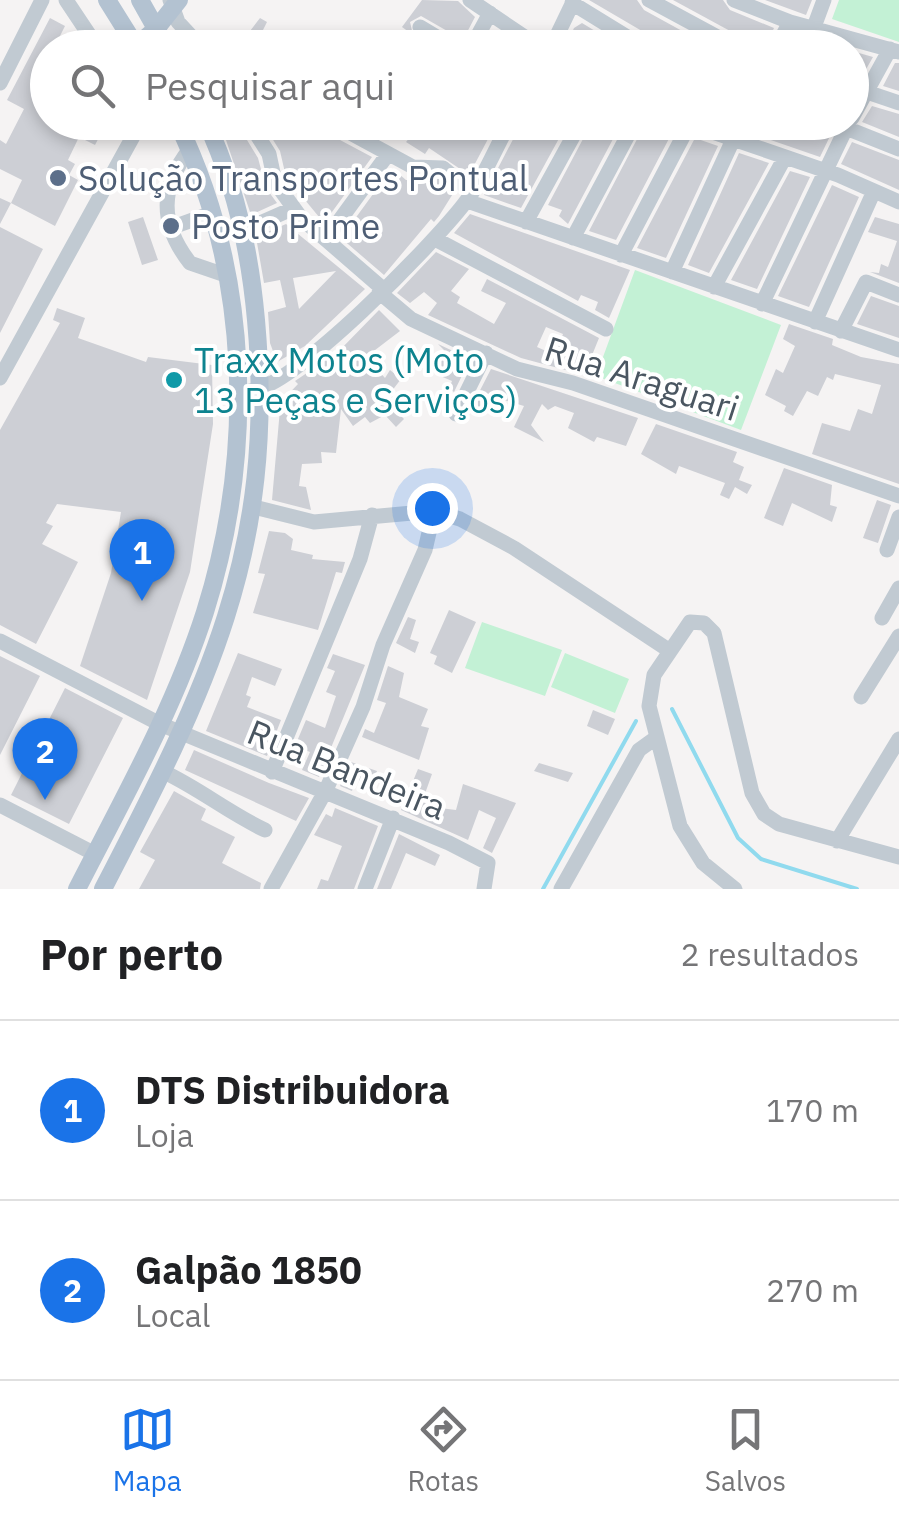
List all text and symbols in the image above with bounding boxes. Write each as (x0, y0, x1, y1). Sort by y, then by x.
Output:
search box (30, 30, 869, 140)
icon: search (65, 58, 120, 113)
text: Pesquisar aqui (145, 61, 395, 110)
place label: Solução Transportes Pontual (78, 155, 528, 201)
marker: Solução Transportes Pontual (47, 167, 69, 189)
place label: Posto Prime (191, 203, 380, 249)
marker: Posto Prime (160, 215, 182, 237)
street label: Rua Araguari (539, 325, 745, 431)
place label: Traxx Motos (Moto 13 Peças e Serviços) (194, 337, 518, 423)
marker: Traxx Motos (Moto 13 Peças e Serviços) (163, 369, 185, 391)
your location (407, 483, 458, 534)
pin: 1 (110, 518, 174, 601)
street label: Rua Bandeira (241, 708, 453, 830)
pin: 2 (12, 718, 78, 800)
text: Por perto (40, 927, 223, 982)
text: 2 resultados (680, 933, 859, 975)
text: DTS Distribuidora (135, 1065, 450, 1114)
text: 1 (63, 1089, 82, 1131)
text: 170 m (766, 1089, 859, 1131)
text: Loja (135, 1114, 194, 1156)
text: Galpão 1850 (135, 1245, 362, 1294)
text: 2 (63, 1269, 82, 1311)
text: 270 m (766, 1269, 859, 1311)
text: Local (135, 1294, 211, 1336)
tab: Mapa (113, 1402, 182, 1499)
tab: Rotas (407, 1402, 479, 1499)
tab: Salvos (705, 1402, 786, 1499)

